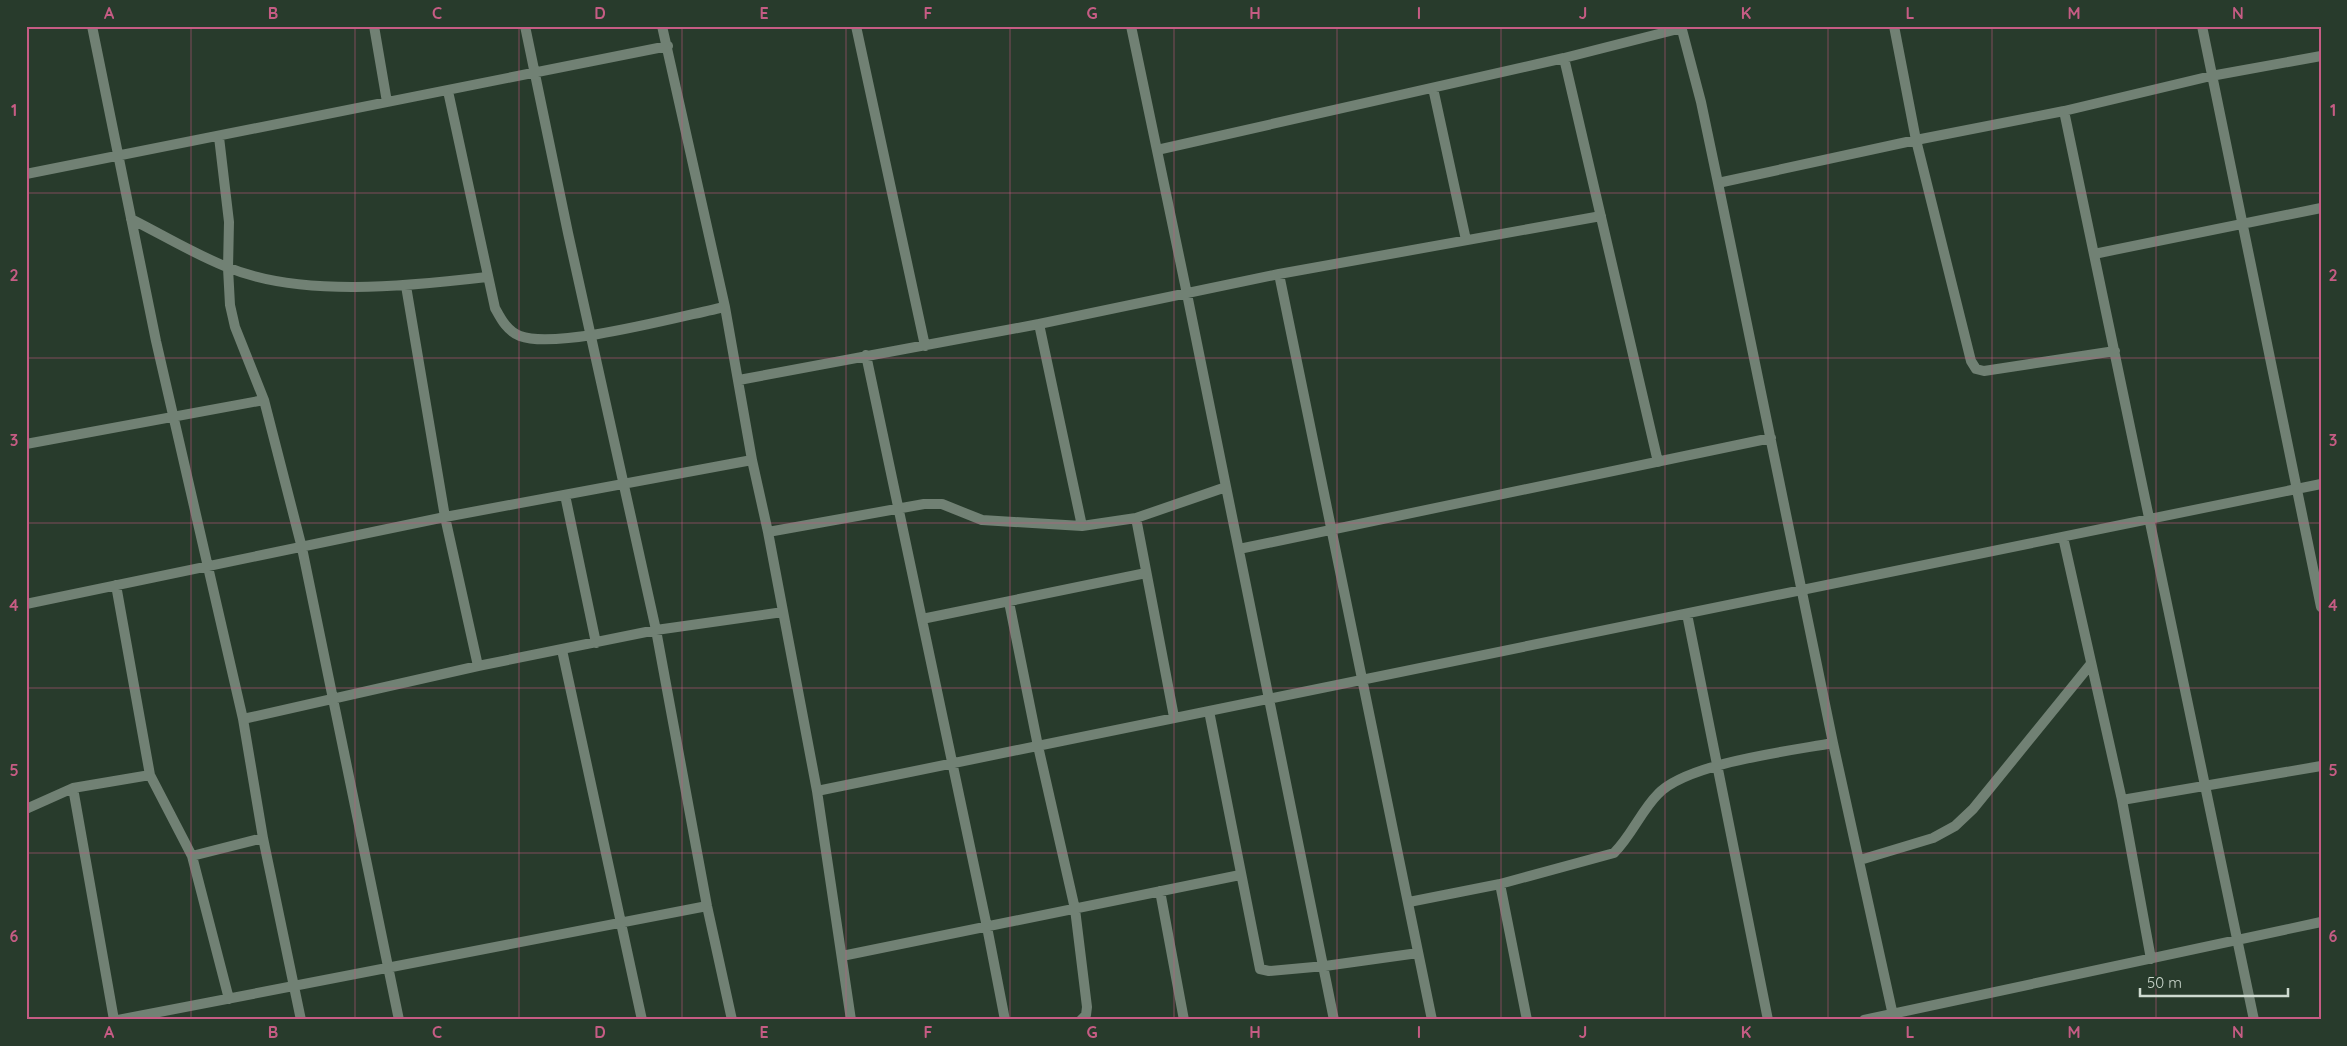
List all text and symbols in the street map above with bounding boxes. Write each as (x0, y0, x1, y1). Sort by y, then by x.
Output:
text: A (104, 3, 115, 23)
text: B (268, 3, 278, 23)
text: C (432, 3, 442, 23)
text: D (594, 3, 606, 23)
text: E (759, 3, 769, 23)
text: F (924, 3, 933, 23)
text: G (1086, 3, 1098, 23)
text: H (1249, 3, 1261, 23)
text: I (1417, 3, 1421, 23)
text: J (1579, 3, 1587, 23)
text: K (1741, 3, 1751, 23)
text: L (1906, 3, 1915, 23)
text: M (2067, 3, 2081, 23)
text: N (2232, 3, 2244, 23)
text: 1 (11, 100, 17, 120)
text: 1 (2330, 100, 2336, 120)
text: 2 (9, 265, 19, 285)
text: 2 (2328, 265, 2338, 285)
text: 3 (10, 430, 18, 450)
text: 3 (2329, 430, 2337, 450)
text: 4 (9, 595, 19, 615)
text: 4 (2328, 595, 2338, 615)
text: 5 (9, 760, 19, 780)
text: 5 (2328, 760, 2338, 780)
text: 6 (10, 926, 19, 946)
text: 6 (2329, 926, 2338, 946)
scale bar (2140, 966, 2287, 998)
text: 50 m (2147, 973, 2182, 992)
text: A (104, 1022, 115, 1042)
text: B (268, 1022, 278, 1042)
text: C (432, 1022, 442, 1042)
text: D (594, 1022, 606, 1042)
text: E (759, 1022, 769, 1042)
text: F (924, 1022, 933, 1042)
text: G (1086, 1022, 1098, 1042)
text: H (1249, 1022, 1261, 1042)
text: I (1417, 1022, 1421, 1042)
text: J (1579, 1022, 1587, 1042)
text: K (1741, 1022, 1751, 1042)
text: L (1906, 1022, 1915, 1042)
text: M (2067, 1022, 2081, 1042)
text: N (2232, 1022, 2244, 1042)

